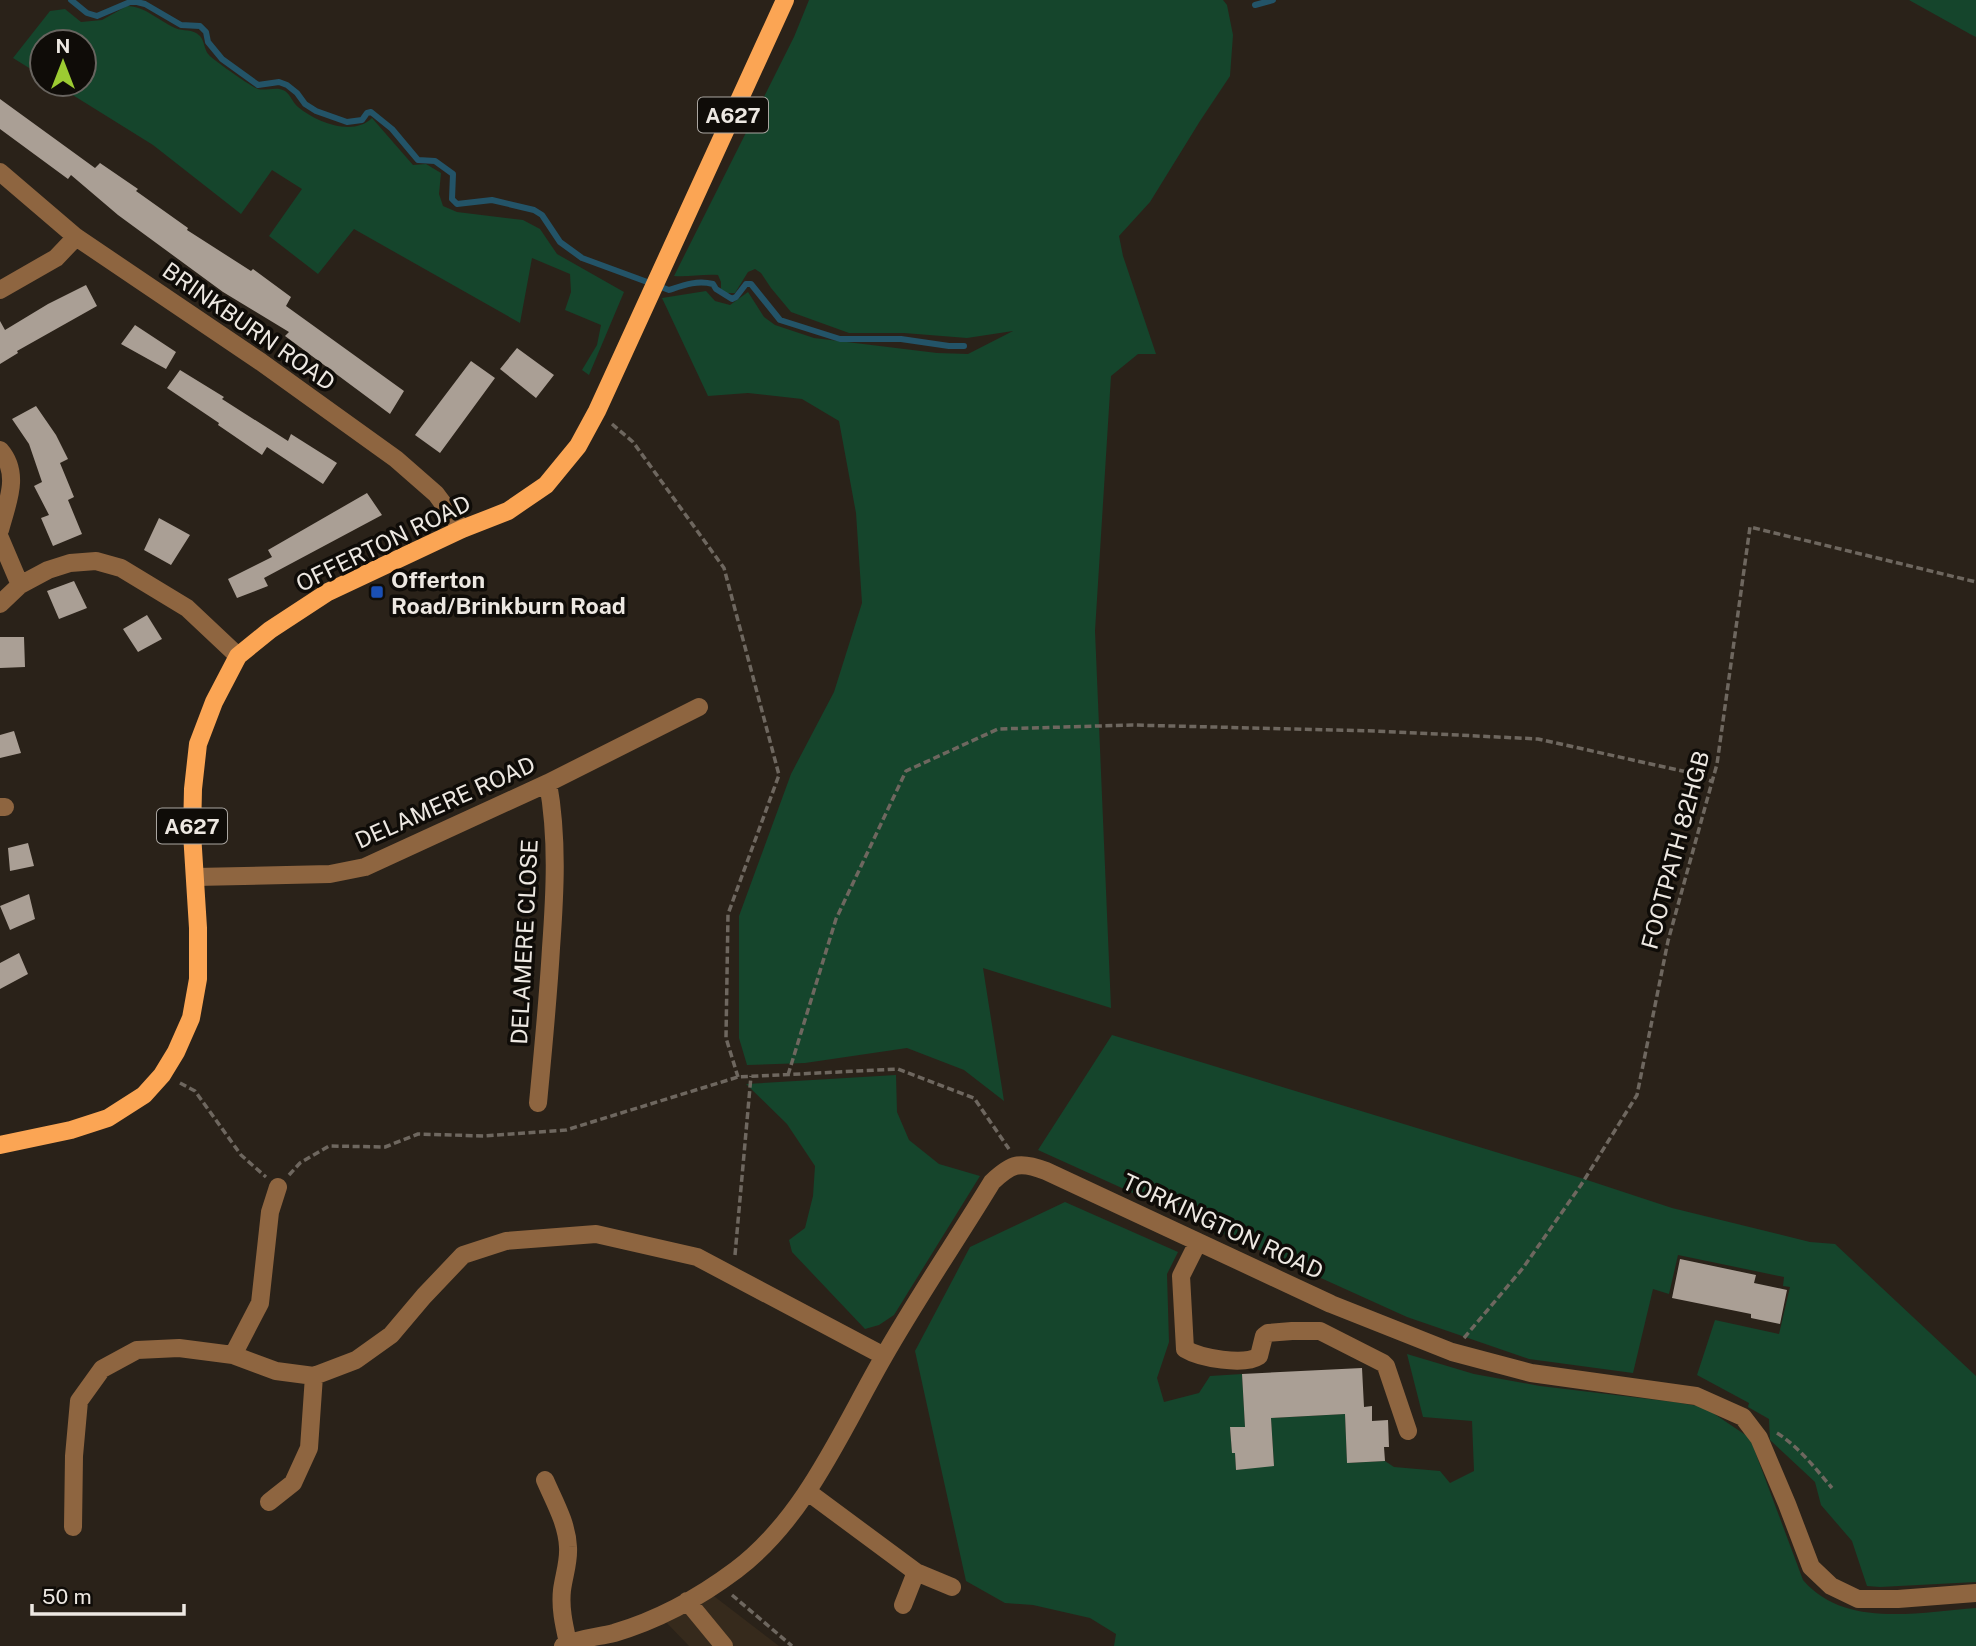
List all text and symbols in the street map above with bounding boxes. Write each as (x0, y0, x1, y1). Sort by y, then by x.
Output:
north arrow (28, 28, 98, 98)
text: N (56, 35, 70, 57)
road number: A627 (698, 97, 768, 132)
street label: BRINKBURN ROAD (158, 256, 340, 396)
street label: OFFERTON ROAD (291, 489, 475, 597)
place label: Offerton Road/Brinkburn Road (391, 566, 626, 619)
marker: Offerton Road/Brinkburn Road (369, 584, 385, 600)
street label: FOOTPATH 82HGB (1636, 748, 1714, 952)
street label: DELAMERE ROAD (351, 750, 539, 854)
road number: A627 (157, 808, 227, 844)
street label: DELAMERE CLOSE (505, 839, 543, 1045)
street label: TORKINGTON ROAD (1118, 1168, 1328, 1284)
scale bar (32, 1572, 184, 1616)
text: 50 m (42, 1584, 92, 1609)

